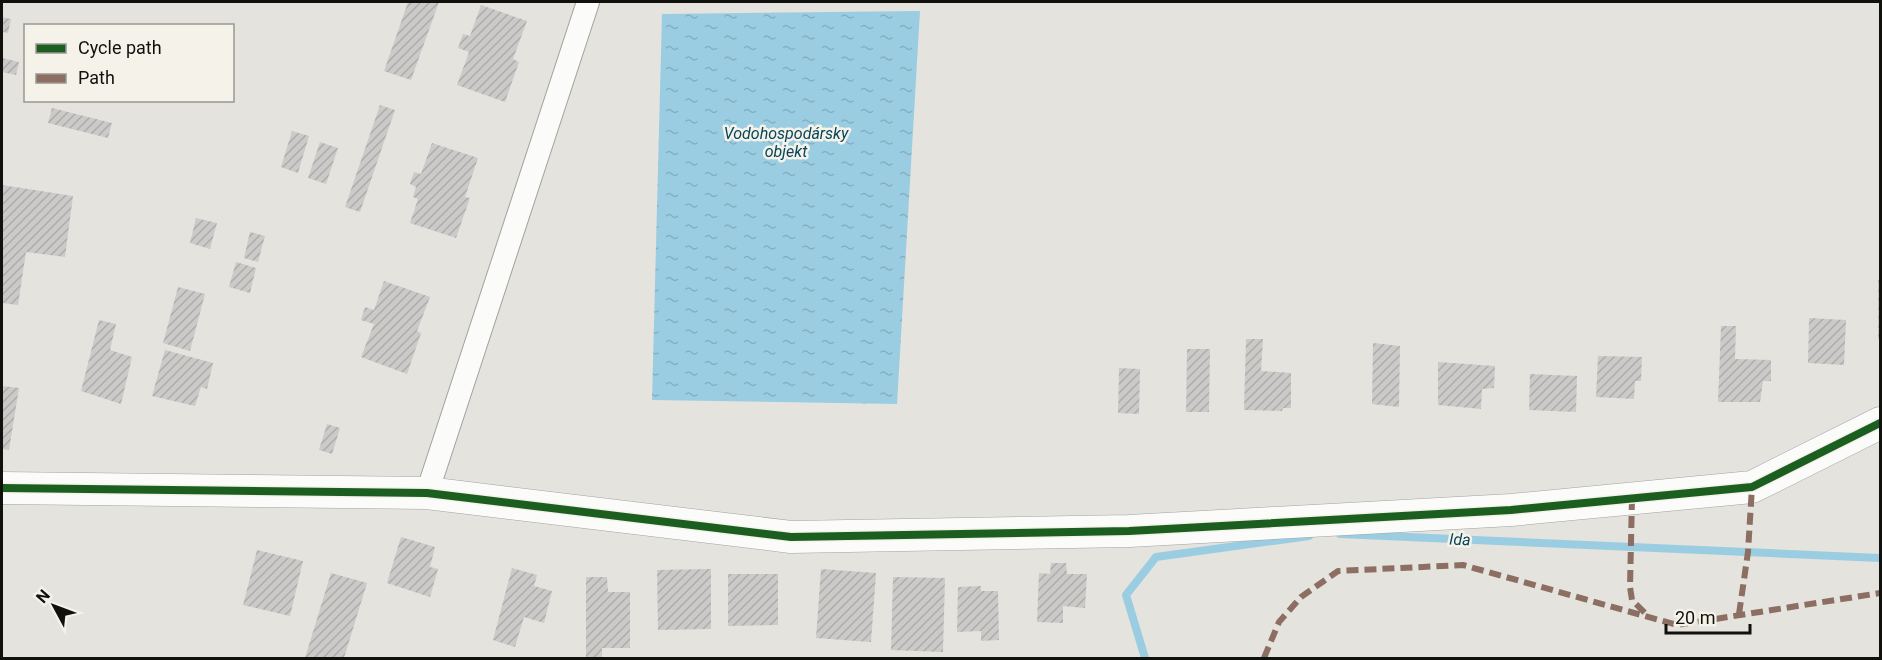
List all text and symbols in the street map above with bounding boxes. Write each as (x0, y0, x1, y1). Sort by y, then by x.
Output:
legend (24, 24, 234, 102)
text: Cycle path (78, 37, 162, 58)
text: Path (78, 67, 115, 88)
water label: Vodohospodársky objekt (724, 124, 849, 161)
water label: Ida (1449, 530, 1471, 549)
north arrow (24, 576, 84, 636)
text: N (32, 586, 54, 607)
scale bar (1666, 597, 1750, 635)
text: 20 m (1675, 607, 1715, 628)

